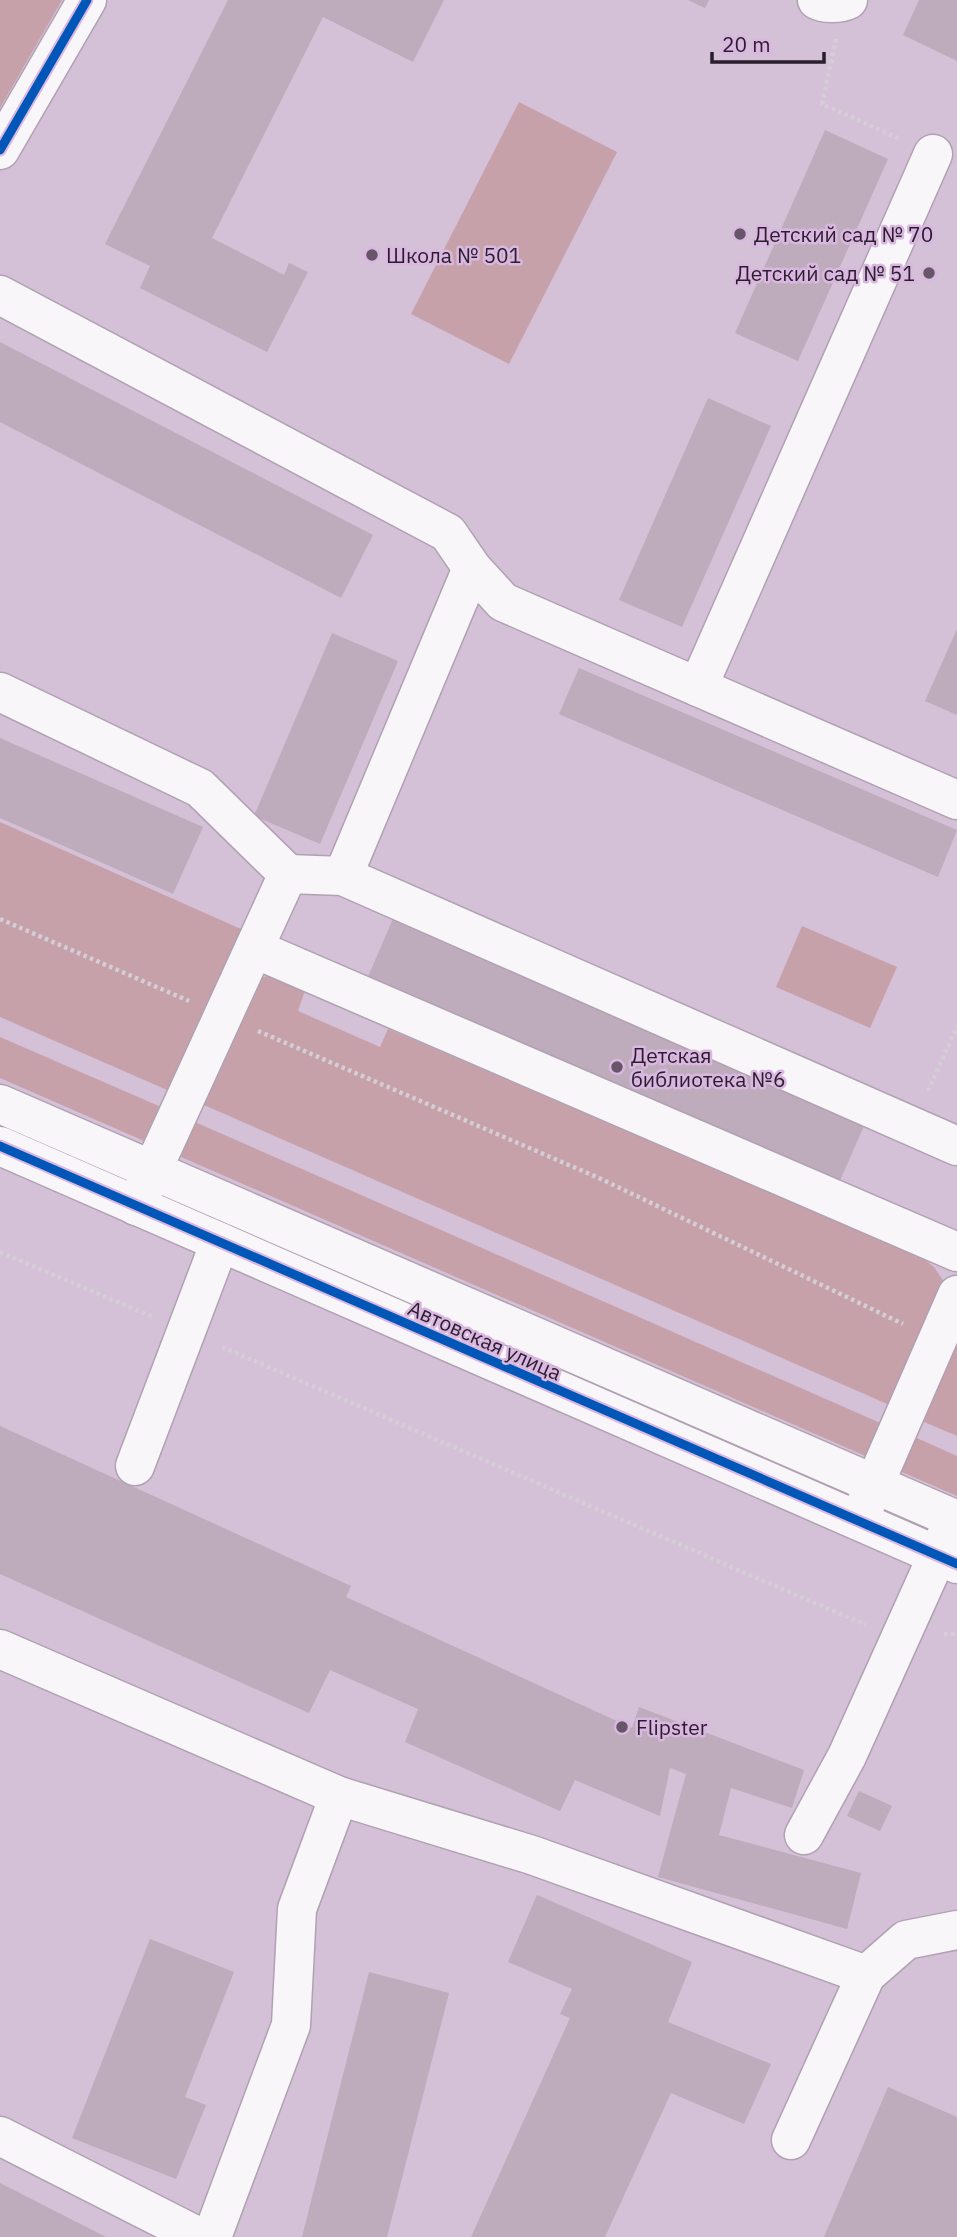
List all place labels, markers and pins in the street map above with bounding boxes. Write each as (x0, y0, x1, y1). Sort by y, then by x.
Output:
place label: Детский сад № 70 (754, 220, 933, 248)
marker: Детский сад № 70 (732, 226, 748, 242)
place label: Школа № 501 (386, 241, 521, 269)
marker: Школа № 501 (364, 247, 380, 263)
place label: Детский сад № 51 (736, 259, 915, 287)
marker: Детский сад № 51 (921, 265, 937, 281)
place label: Детская библиотека №6 (631, 1041, 786, 1093)
marker: Детская библиотека №6 (609, 1059, 625, 1075)
place label: Flipster (636, 1713, 708, 1741)
marker: Flipster (614, 1719, 630, 1735)

